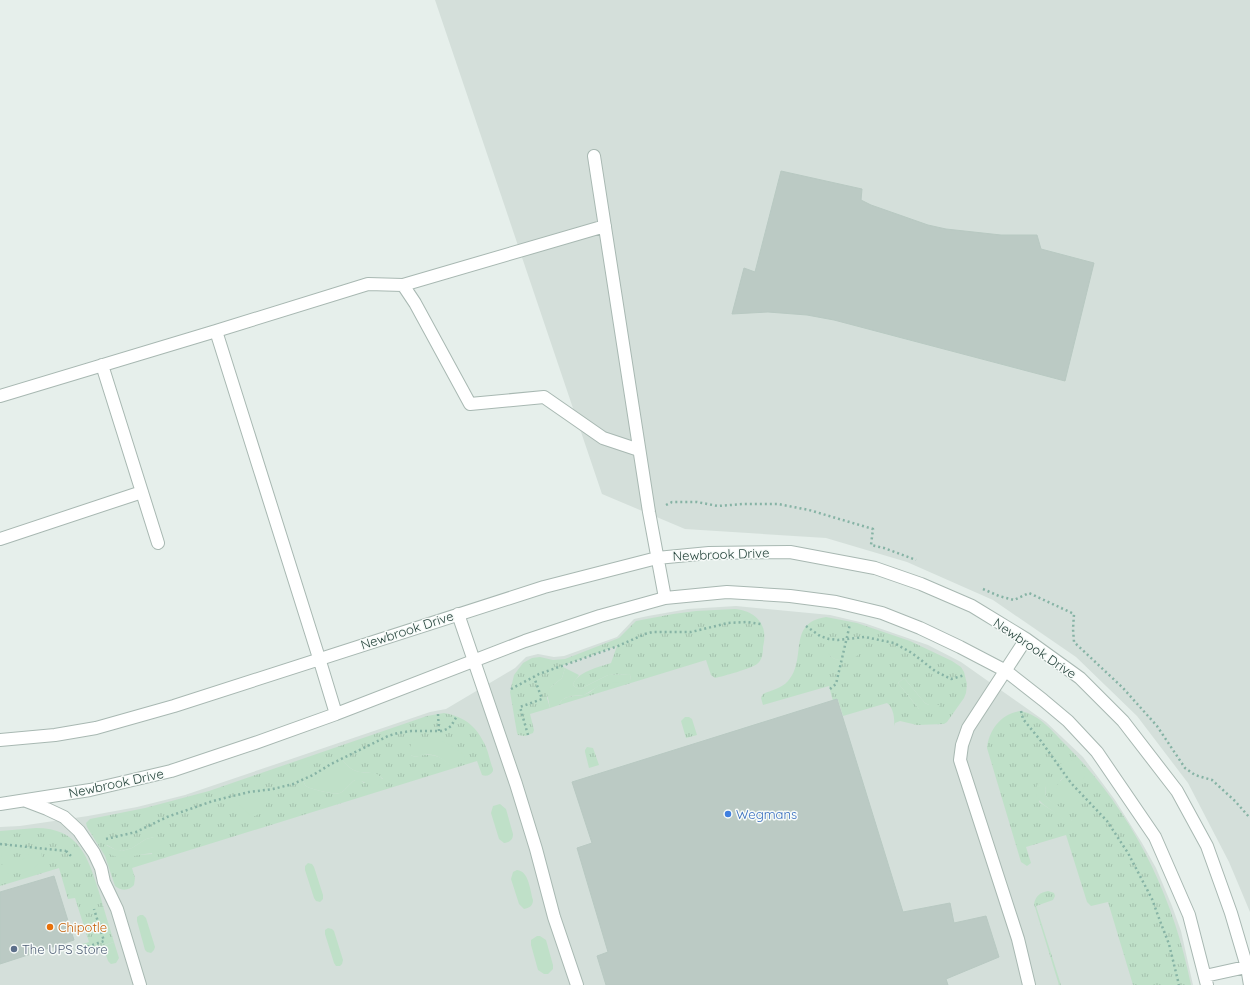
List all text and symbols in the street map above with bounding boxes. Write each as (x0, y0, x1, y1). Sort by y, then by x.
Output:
street label: Newbrook Drive (672, 544, 770, 564)
street label: Newbrook Drive (359, 607, 455, 653)
street label: Newbrook Drive (990, 614, 1080, 682)
street label: Newbrook Drive (67, 765, 165, 801)
place label: Wegmans (736, 806, 797, 822)
marker: Wegmans (723, 809, 733, 819)
place label: Chipotle (58, 919, 107, 935)
marker: Chipotle (45, 922, 55, 932)
place label: The UPS Store (22, 941, 108, 957)
marker: The UPS Store (9, 944, 19, 954)

